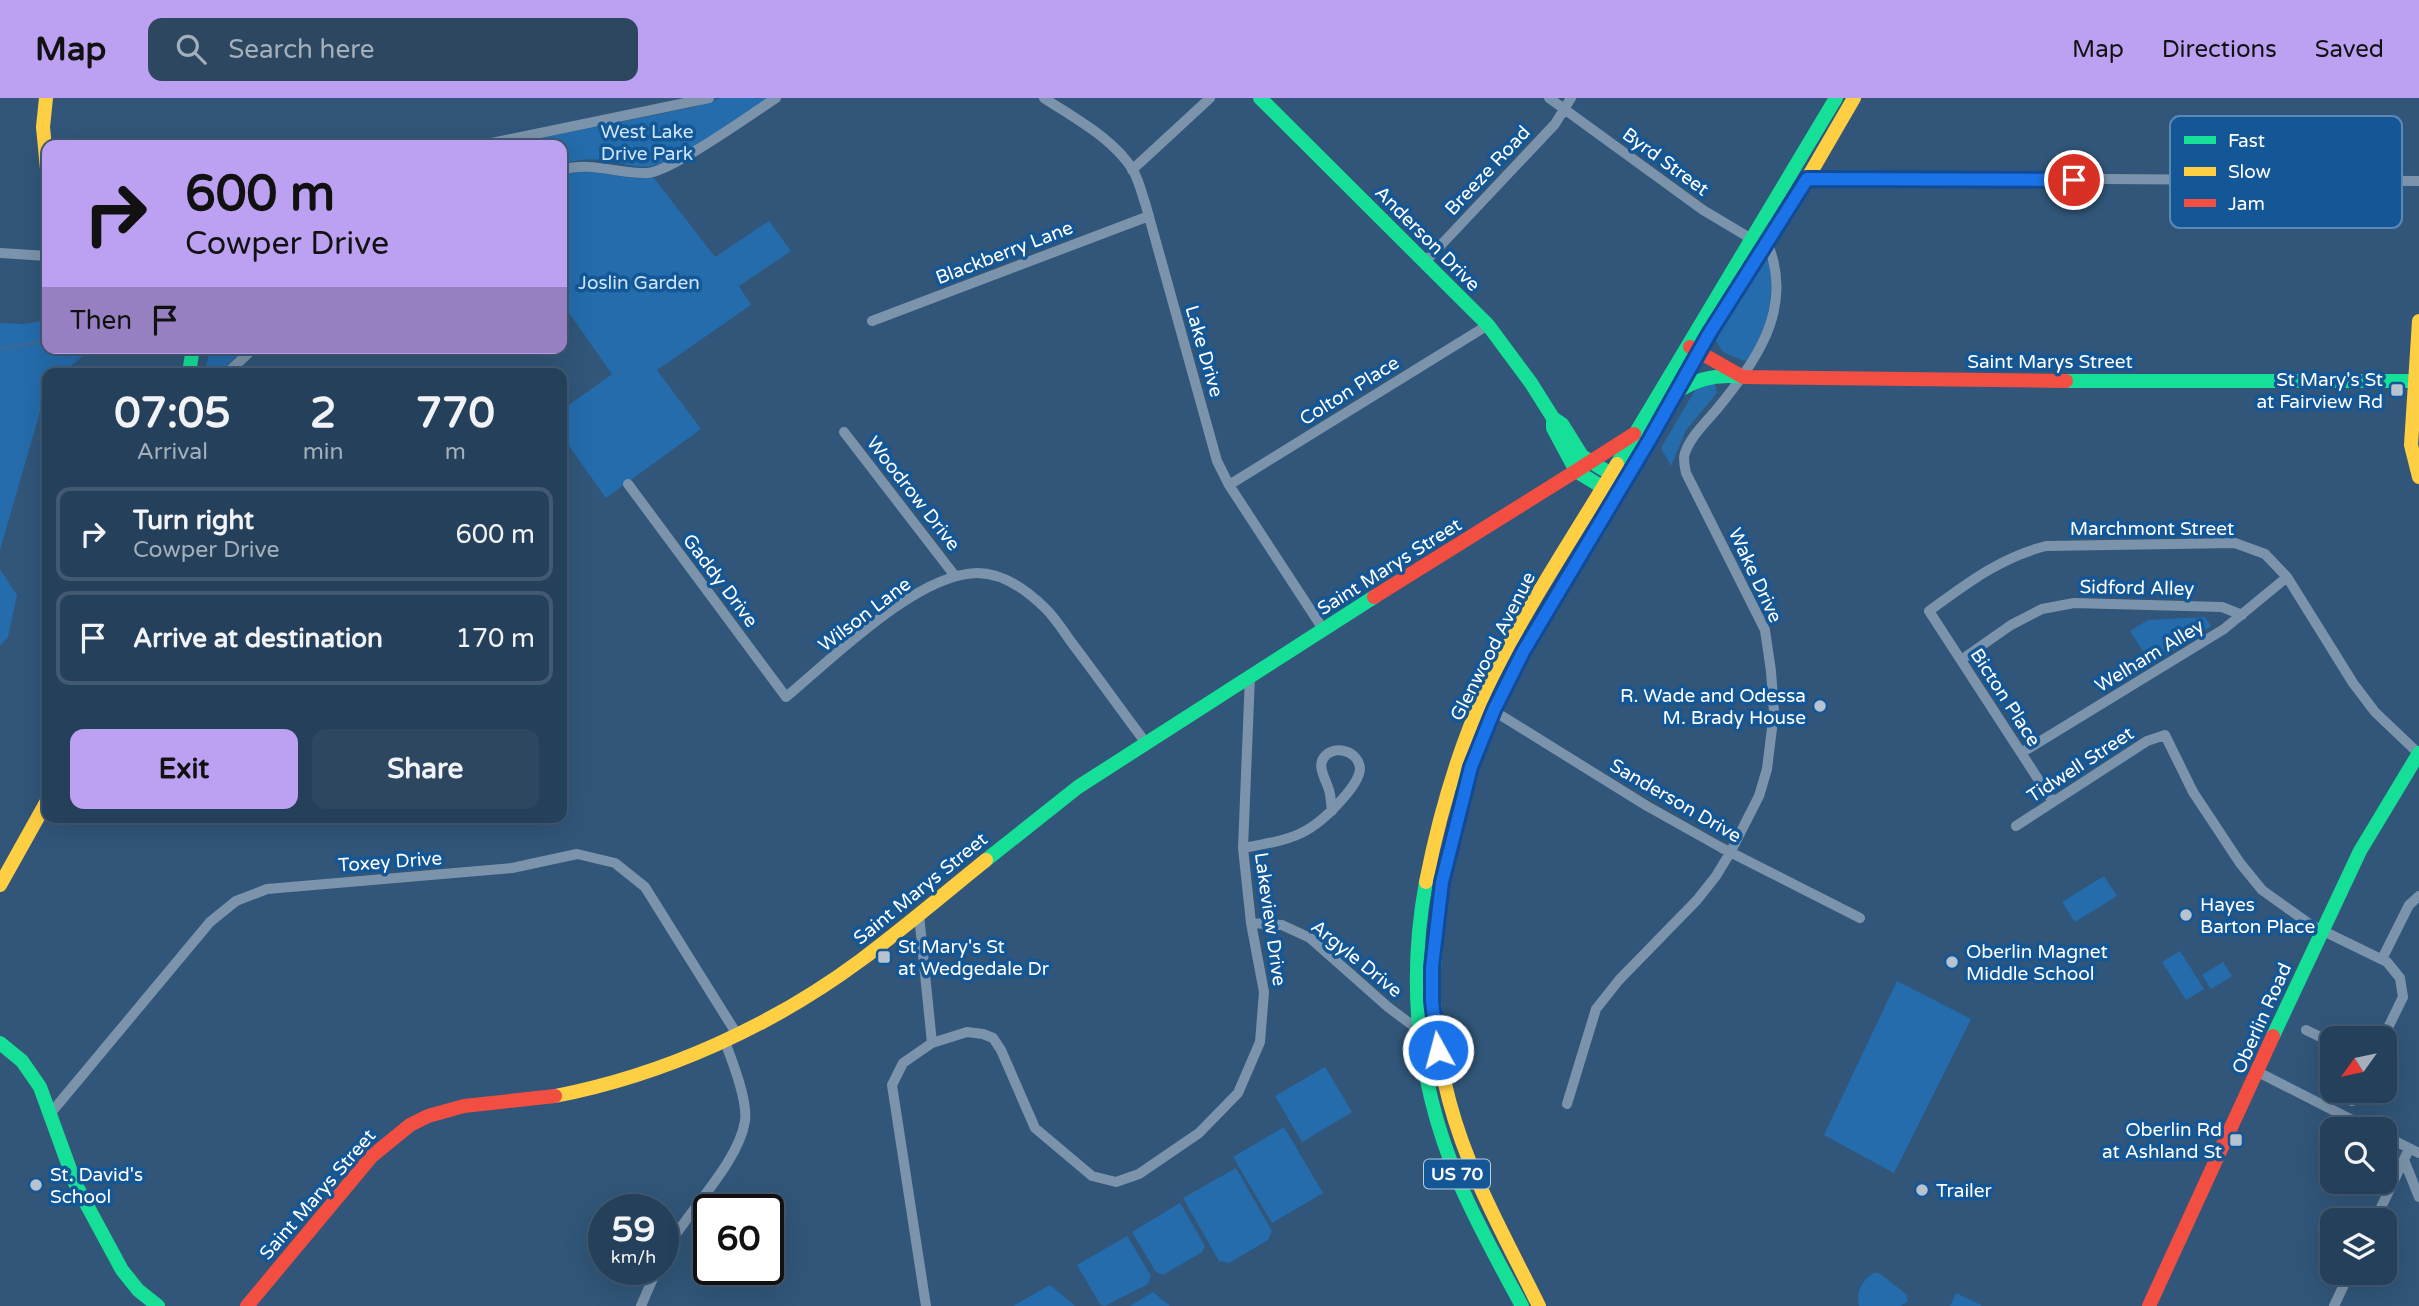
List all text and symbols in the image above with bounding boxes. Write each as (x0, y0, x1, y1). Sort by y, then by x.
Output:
search box (148, 18, 638, 81)
text: Map (35, 30, 106, 69)
icon: search (172, 30, 210, 68)
text: Search here (228, 34, 374, 65)
text: Map (2072, 35, 2124, 64)
text: Directions (2162, 35, 2277, 64)
text: Saved (2315, 35, 2384, 64)
legend (2170, 116, 2402, 228)
park label: West Lake Drive Park (601, 121, 693, 165)
street label: Breeze Road (1441, 121, 1535, 220)
street label: Byrd Street (1618, 123, 1713, 200)
text: Fast (2228, 130, 2265, 152)
pin (2044, 150, 2104, 210)
icon: arrive (2055, 161, 2093, 199)
text: Slow (2228, 161, 2271, 183)
text: 600 m (185, 165, 335, 224)
icon: right (70, 168, 161, 259)
street label: Anderson Drive (1370, 182, 1484, 296)
text: Jam (2228, 193, 2265, 215)
street label: Blackberry Lane (933, 217, 1076, 289)
text: Cowper Drive (185, 225, 389, 263)
park label: Joslin Garden (578, 272, 700, 294)
icon: arrive (146, 301, 184, 339)
street label: Lake Drive (1180, 303, 1228, 400)
text: Then (70, 305, 132, 336)
street label: Saint Marys Street (1967, 351, 2133, 373)
street label: Colton Place (1296, 352, 1403, 430)
place label: St Mary's St at Fairview Rd (2257, 369, 2383, 413)
marker: St Mary's St at Fairview Rd (2389, 382, 2405, 398)
text: 07:05 (114, 388, 231, 439)
text: 2 (310, 388, 336, 439)
text: 770 (416, 388, 495, 439)
street label: Woodrow Drive (862, 432, 965, 555)
text: Arrival (137, 438, 208, 466)
text: min (303, 438, 344, 466)
text: m (445, 438, 466, 466)
text: Turn right (133, 505, 254, 536)
street label: Saint Marys Street (1314, 514, 1466, 620)
icon: right (74, 515, 112, 553)
street label: Marchmont Street (2070, 518, 2234, 540)
text: 600 m (455, 519, 535, 550)
street label: Wake Drive (1724, 525, 1787, 626)
street label: Gaddy Drive (678, 530, 762, 632)
text: Cowper Drive (133, 536, 280, 564)
street label: Glenwood Avenue (1446, 568, 1540, 725)
street label: Wilson Lane (814, 573, 915, 657)
street label: Sidford Alley (2079, 576, 2195, 600)
street label: Welham Alley (2091, 615, 2208, 697)
icon: arrive (74, 619, 112, 657)
text: Arrive at destination (133, 623, 383, 654)
text: 170 m (455, 623, 535, 654)
street label: Bicton Place (1965, 645, 2045, 750)
place label: R. Wade and Odessa M. Brady House (1620, 685, 1806, 729)
marker: R. Wade and Odessa M. Brady House (1812, 698, 1828, 714)
street label: Tidwell Street (2023, 722, 2138, 807)
button: Exit (70, 729, 298, 809)
button: Share (312, 729, 539, 809)
street label: Sanderson Drive (1606, 754, 1745, 847)
street label: Saint Marys Street (849, 828, 992, 949)
street label: Toxey Drive (337, 847, 443, 877)
street label: Lakeview Drive (1250, 851, 1290, 987)
place label: Hayes Barton Place (2200, 894, 2315, 938)
marker: Hayes Barton Place (2178, 907, 2194, 923)
street label: Argyle Drive (1307, 915, 1406, 1002)
place label: St Mary's St at Wedgedale Dr (898, 936, 1050, 980)
place label: Oberlin Magnet Middle School (1966, 941, 2108, 985)
marker: St Mary's St at Wedgedale Dr (876, 949, 892, 965)
marker: Oberlin Magnet Middle School (1944, 954, 1960, 970)
street label: Oberlin Road (2228, 960, 2296, 1077)
position arrow (1401, 1013, 1475, 1087)
north arrow (2320, 1026, 2398, 1102)
map controls (2320, 1026, 2397, 1285)
button: search (2320, 1117, 2397, 1194)
place label: Oberlin Rd at Ashland St (2102, 1119, 2222, 1163)
street label: Saint Marys Street (255, 1125, 380, 1264)
marker: Oberlin Rd at Ashland St (2228, 1132, 2244, 1148)
road number: US 70 (1424, 1160, 1490, 1189)
place label: St. David's School (50, 1164, 143, 1208)
marker: St. David's School (28, 1177, 44, 1193)
place label: Trailer (1936, 1180, 1993, 1202)
marker: Trailer (1914, 1182, 1930, 1198)
speed limit sign: 60 (693, 1194, 784, 1285)
button: layers (2320, 1208, 2397, 1285)
text: 59 (612, 1209, 655, 1251)
text: km/h (611, 1246, 656, 1268)

